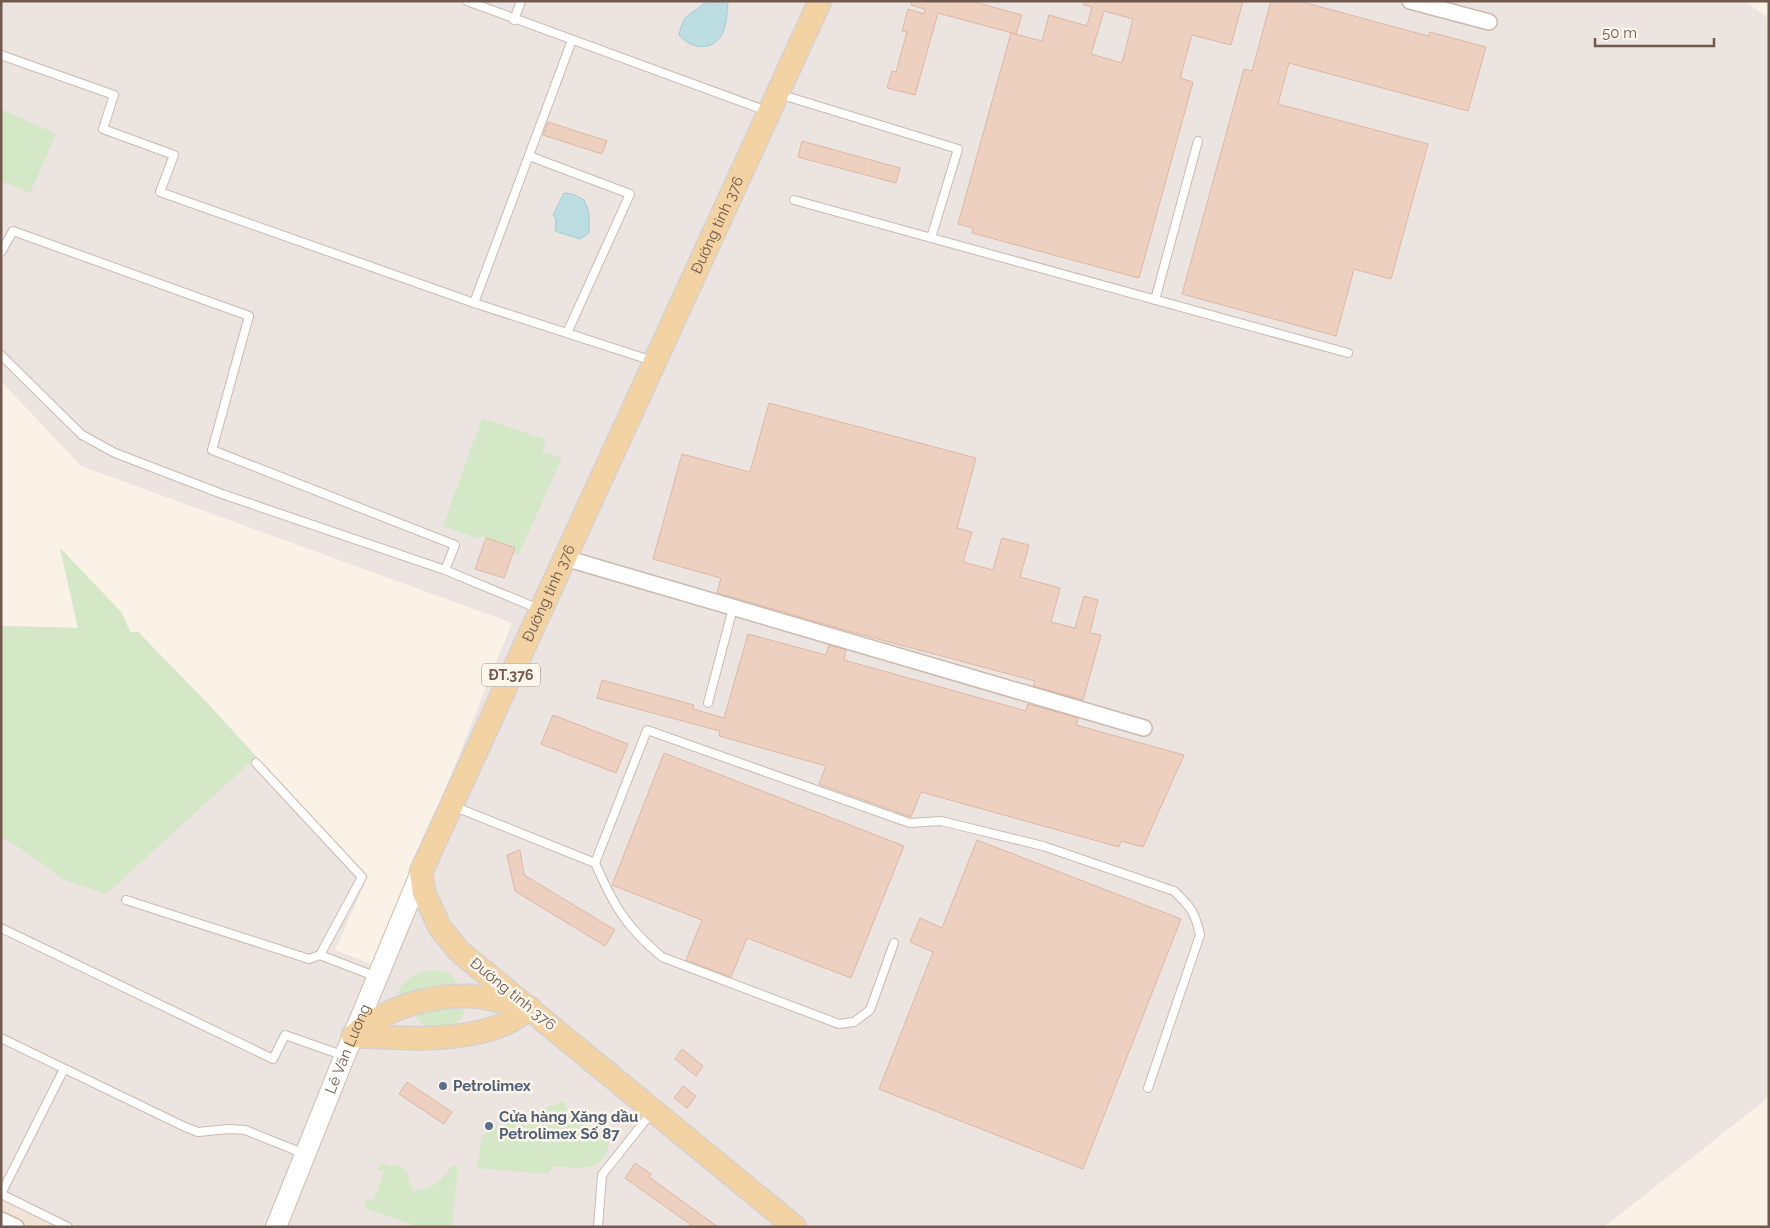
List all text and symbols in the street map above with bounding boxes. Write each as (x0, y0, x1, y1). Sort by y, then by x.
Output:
scale bar (1595, 15, 1714, 47)
text: 50 m (1602, 24, 1637, 42)
street label: Đường tỉnh 376 (687, 173, 747, 277)
street label: Đường tỉnh 376 (519, 542, 579, 645)
road number: ĐT.376 (482, 664, 540, 686)
street label: Đường tỉnh 376 (466, 954, 560, 1034)
street label: Lê Văn Lương (321, 1001, 374, 1096)
place label: Petrolimex (453, 1077, 531, 1095)
marker: Petrolimex (437, 1080, 449, 1092)
place label: Cửa hàng Xăng dầu Petrolimex Số 87 (499, 1108, 638, 1143)
marker: Cửa hàng Xăng dầu Petrolimex Số 87 (483, 1120, 495, 1132)

